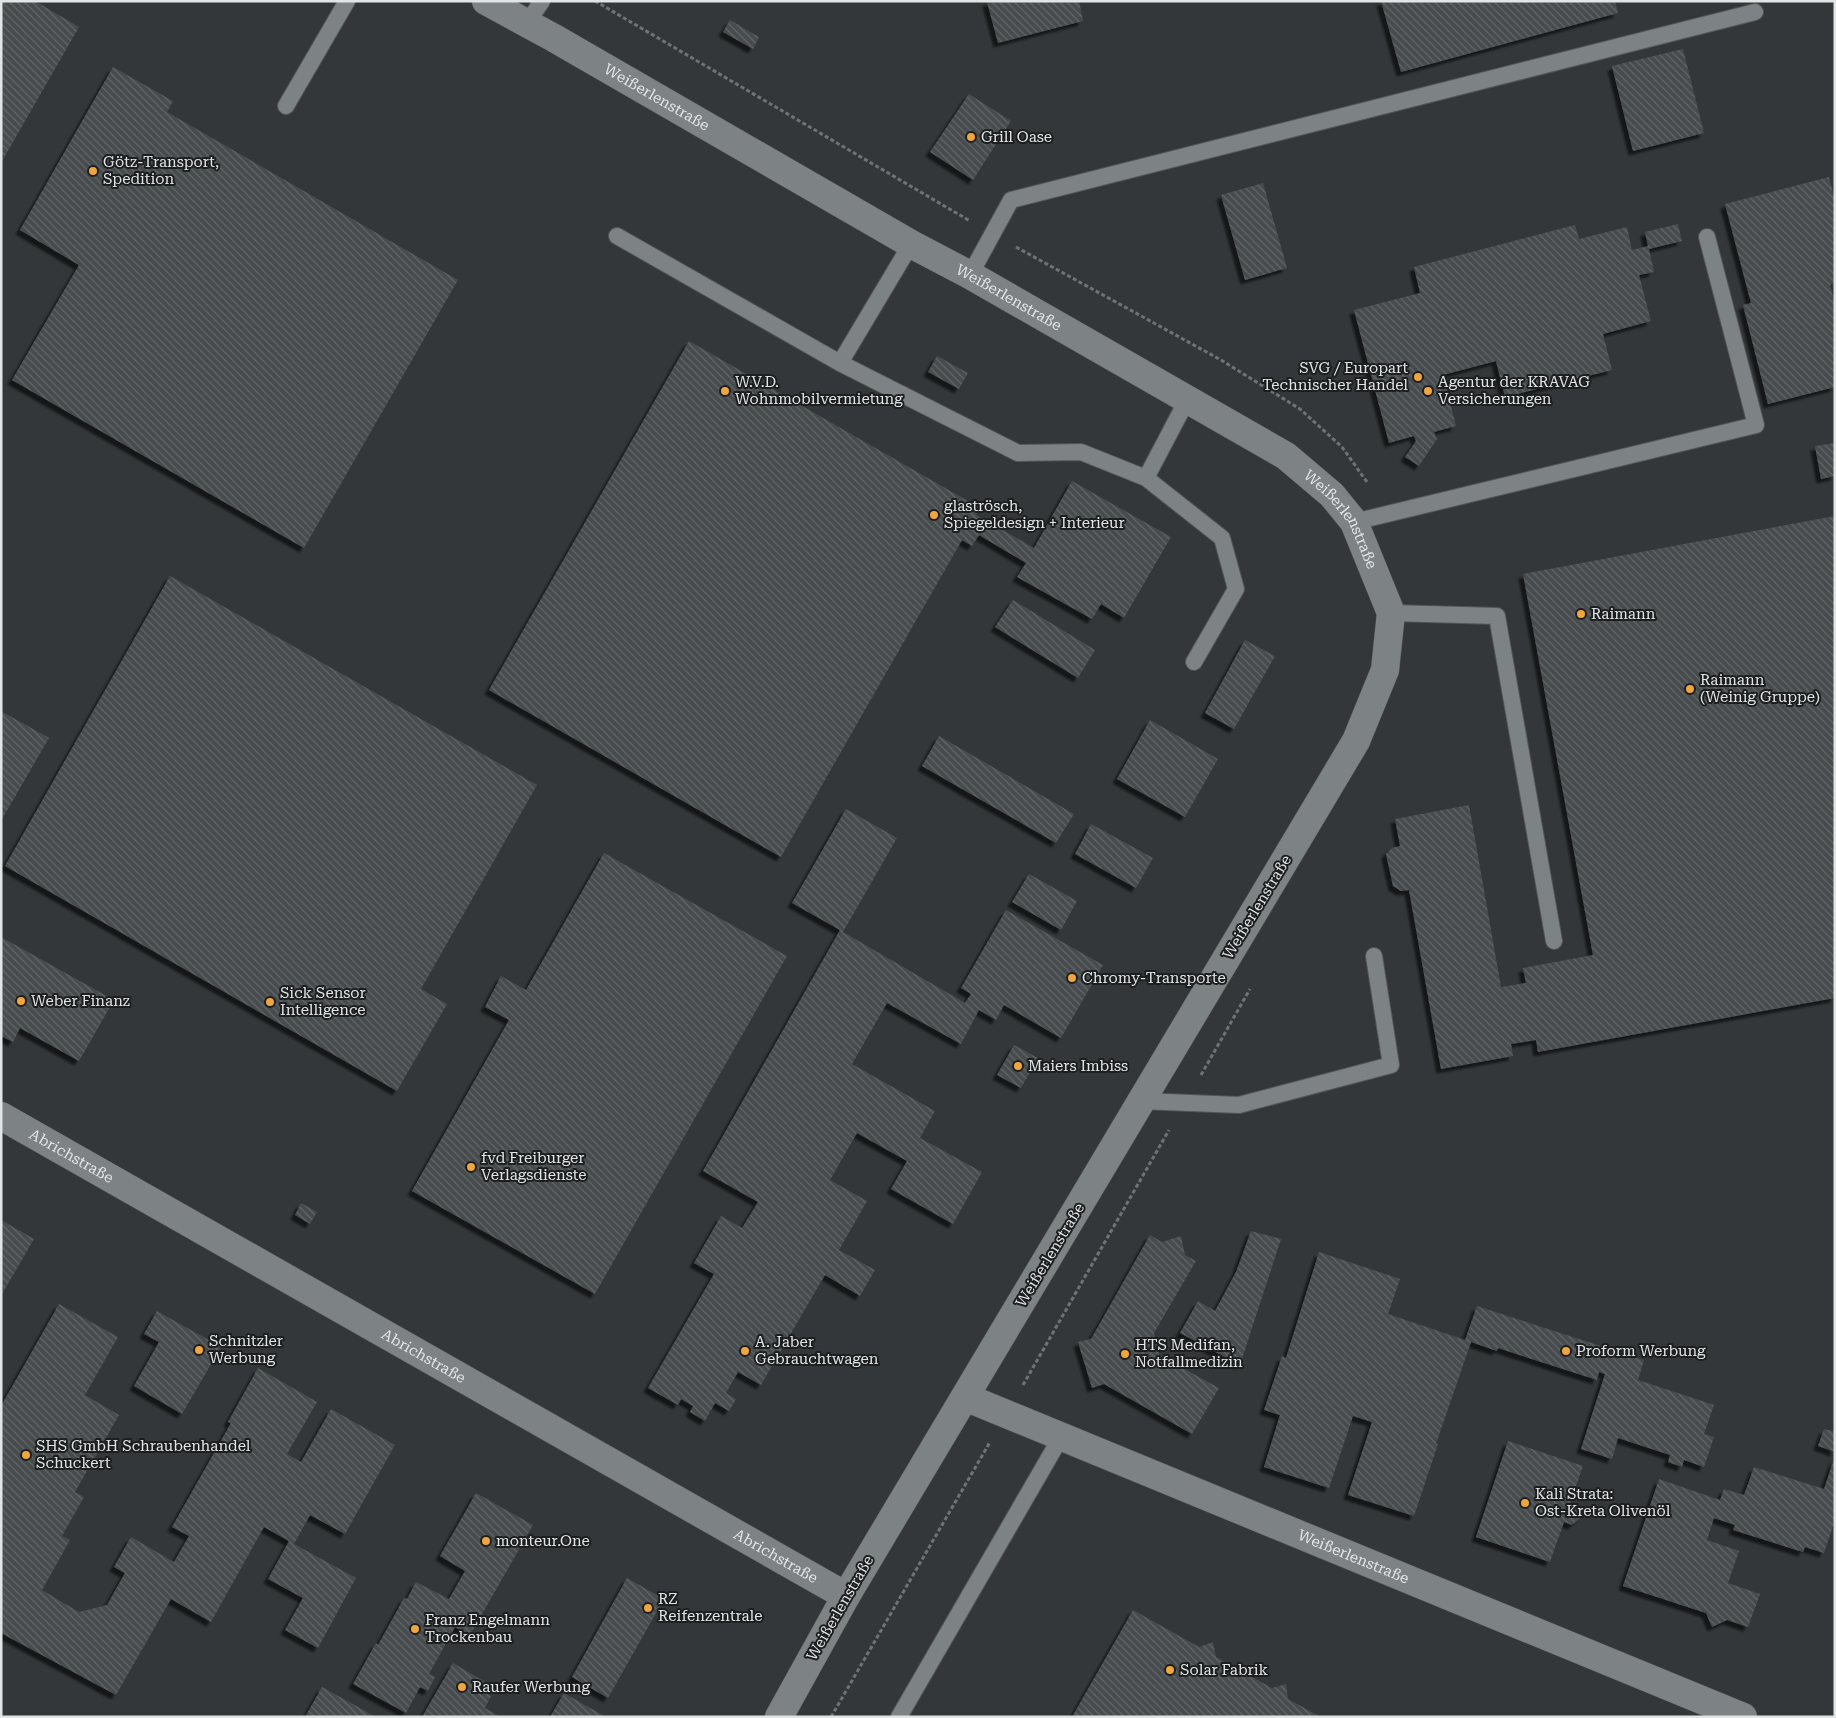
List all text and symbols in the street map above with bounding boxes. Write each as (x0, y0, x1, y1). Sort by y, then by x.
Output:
street label: Weißerlenstraße (601, 60, 713, 135)
place label: Grill Oase (981, 128, 1052, 146)
marker: Grill Oase (965, 131, 977, 143)
place label: Götz-Transport, Spedition (103, 153, 219, 188)
marker: Götz-Transport, Spedition (87, 165, 99, 177)
street label: Weißerlenstraße (953, 260, 1065, 335)
place label: SVG / Europart Technischer Handel (1262, 359, 1408, 394)
marker: SVG / Europart Technischer Handel (1412, 371, 1424, 383)
place label: W.V.D. Wohnmobilvermietung (735, 373, 903, 408)
place label: Agentur der KRAVAG Versicherungen (1438, 373, 1590, 408)
marker: W.V.D. Wohnmobilvermietung (719, 385, 731, 397)
marker: Agentur der KRAVAG Versicherungen (1422, 385, 1434, 397)
street label: Weißerlenstraße (1300, 466, 1381, 571)
place label: glaströsch, Spiegeldesign + Interieur (944, 497, 1125, 532)
marker: glaströsch, Spiegeldesign + Interieur (928, 509, 940, 521)
place label: Raimann (1591, 605, 1656, 623)
marker: Raimann (1575, 608, 1587, 620)
place label: Raimann (Weinig Gruppe) (1700, 671, 1820, 706)
marker: Raimann (Weinig Gruppe) (1684, 683, 1696, 695)
street label: Weißerlenstraße (1219, 852, 1295, 962)
place label: Chromy-Transporte (1082, 969, 1226, 987)
marker: Chromy-Transporte (1066, 972, 1078, 984)
place label: Sick Sensor Intelligence (280, 984, 366, 1019)
place label: Weber Finanz (31, 992, 130, 1010)
marker: Weber Finanz (15, 995, 27, 1007)
marker: Sick Sensor Intelligence (264, 996, 276, 1008)
place label: Maiers Imbiss (1028, 1057, 1128, 1075)
marker: Maiers Imbiss (1012, 1060, 1024, 1072)
street label: Abrichstraße (26, 1125, 117, 1187)
place label: fvd Freiburger Verlagsdienste (481, 1149, 586, 1184)
marker: fvd Freiburger Verlagsdienste (465, 1161, 477, 1173)
street label: Weißerlenstraße (1012, 1200, 1088, 1310)
street label: Abrichstraße (378, 1325, 469, 1387)
place label: Schnitzler Werbung (209, 1332, 283, 1367)
place label: A. Jaber Gebrauchtwagen (755, 1333, 879, 1368)
place label: HTS Medifan, Notfallmedizin (1135, 1336, 1243, 1371)
place label: Proform Werbung (1576, 1342, 1706, 1360)
marker: Schnitzler Werbung (193, 1344, 205, 1356)
marker: A. Jaber Gebrauchtwagen (739, 1345, 751, 1357)
marker: Proform Werbung (1560, 1345, 1572, 1357)
marker: HTS Medifan, Notfallmedizin (1119, 1348, 1131, 1360)
place label: SHS GmbH Schraubenhandel Schuckert (36, 1437, 251, 1472)
marker: SHS GmbH Schraubenhandel Schuckert (20, 1449, 32, 1461)
place label: Kali Strata: Ost-Kreta Olivenöl (1535, 1485, 1671, 1520)
marker: Kali Strata: Ost-Kreta Olivenöl (1519, 1497, 1531, 1509)
street label: Abrichstraße (730, 1525, 821, 1587)
street label: Weißerlenstraße (1295, 1526, 1412, 1588)
place label: monteur.One (496, 1532, 590, 1550)
marker: monteur.One (480, 1535, 492, 1547)
street label: Weißerlenstraße (803, 1552, 877, 1664)
place label: RZ Reifenzentrale (658, 1590, 763, 1625)
marker: RZ Reifenzentrale (642, 1602, 654, 1614)
place label: Franz Engelmann Trockenbau (425, 1611, 550, 1646)
marker: Franz Engelmann Trockenbau (409, 1623, 421, 1635)
place label: Solar Fabrik (1180, 1661, 1269, 1679)
marker: Solar Fabrik (1164, 1664, 1176, 1676)
place label: Raufer Werbung (472, 1678, 590, 1696)
marker: Raufer Werbung (456, 1681, 468, 1693)

